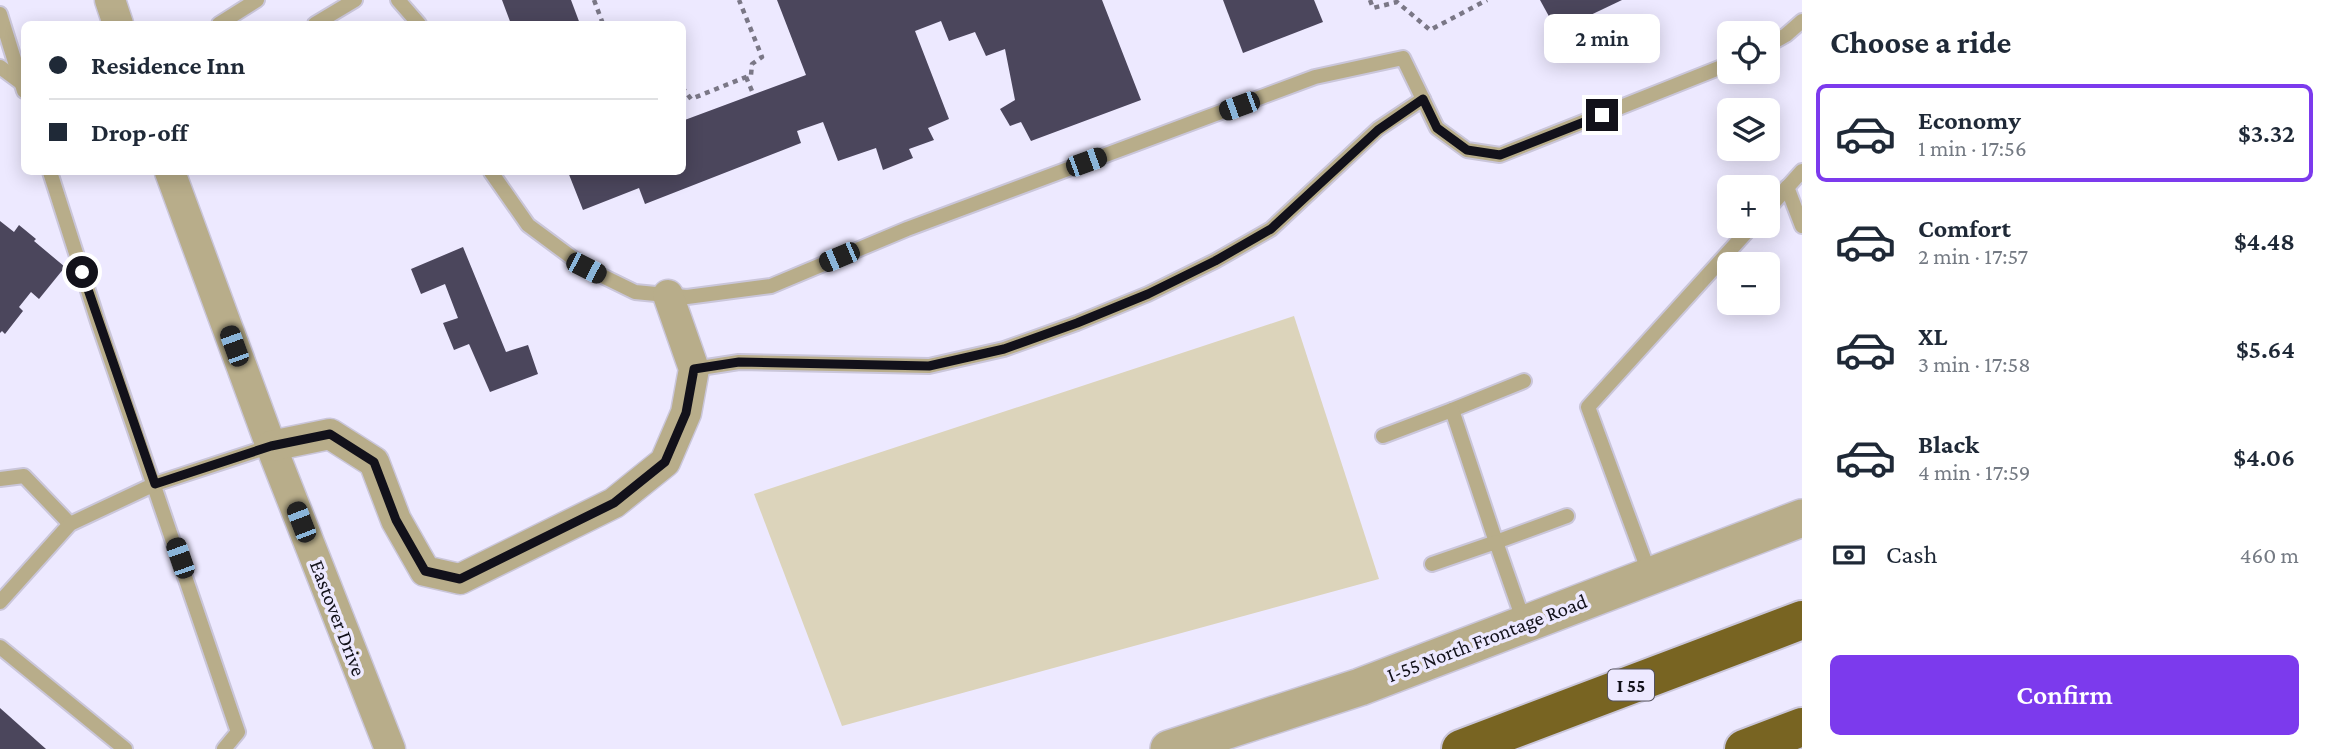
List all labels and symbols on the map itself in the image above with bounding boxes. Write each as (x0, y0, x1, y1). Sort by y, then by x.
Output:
callout: 2 min (1544, 13, 1660, 62)
car (1216, 89, 1263, 123)
route end (1586, 99, 1618, 131)
car (1063, 145, 1110, 179)
car (816, 239, 863, 275)
car (563, 249, 610, 287)
route start (66, 256, 98, 288)
car (217, 323, 252, 369)
car (284, 499, 319, 545)
car (164, 535, 197, 581)
street label: Eastover Drive (305, 557, 371, 679)
street label: I-55 North Frontage Road (1384, 589, 1590, 687)
road number: I 55 (1608, 670, 1654, 700)

